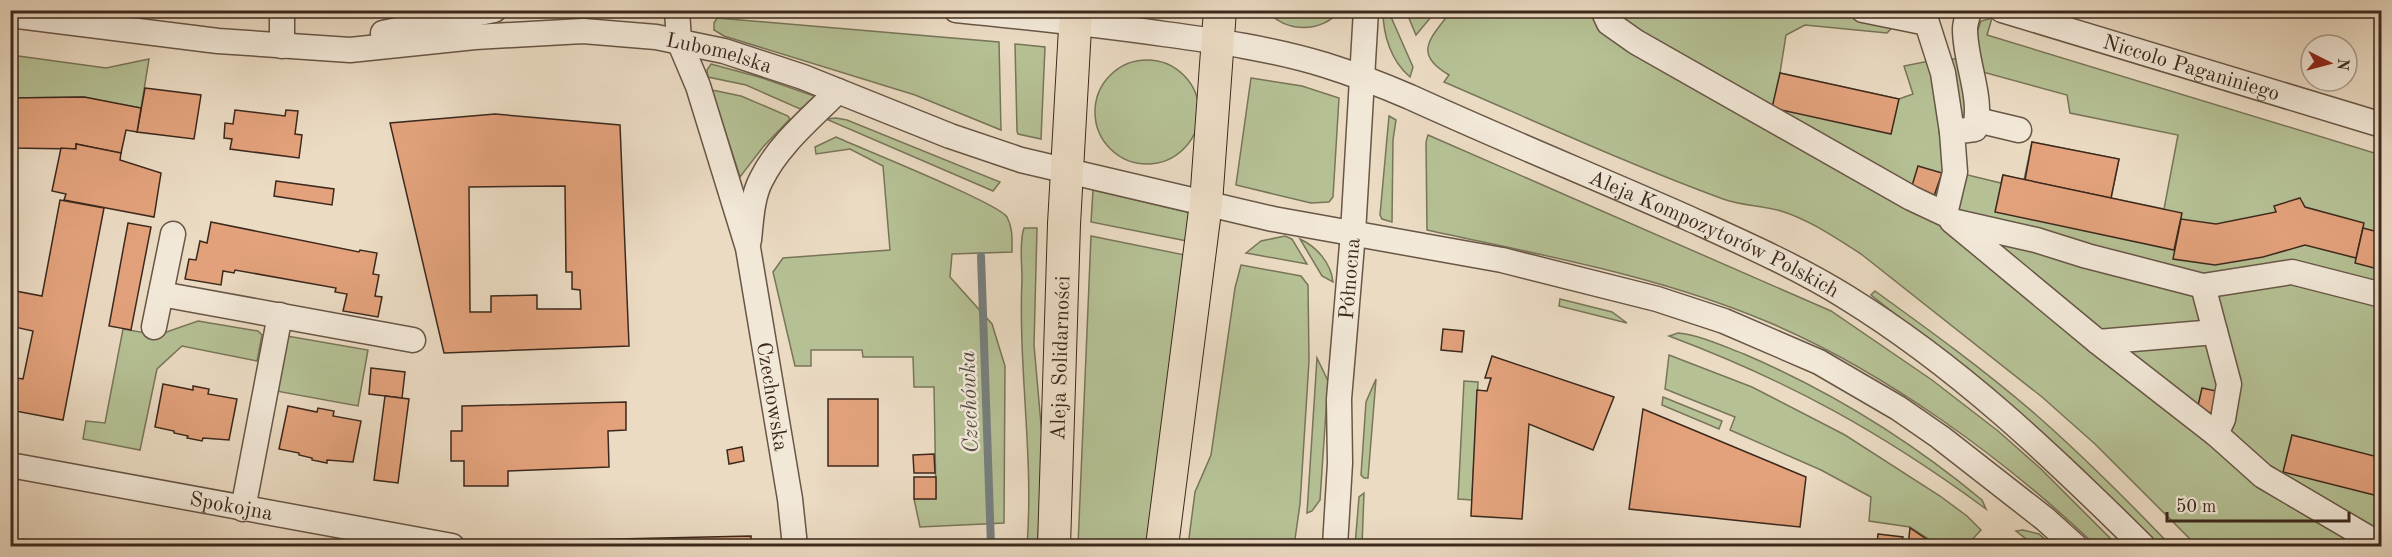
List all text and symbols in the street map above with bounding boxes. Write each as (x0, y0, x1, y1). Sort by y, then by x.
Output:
street label: Lubomelska (664, 30, 774, 78)
street label: Niccolo Paganiniego (2100, 32, 2282, 105)
north arrow (2299, 33, 2359, 93)
text: N (2333, 57, 2351, 72)
street label: Aleja Kompozytorów Polskich (1586, 167, 1842, 302)
street label: Północna (1337, 237, 1365, 320)
street label: Aleja Solidarności (1048, 275, 1074, 441)
street label: Czechowska (752, 341, 791, 453)
water label: Czechówka (957, 350, 983, 454)
scale bar (2167, 485, 2348, 523)
street label: Spokojna (188, 489, 274, 525)
text: 50 m (2176, 498, 2216, 516)

